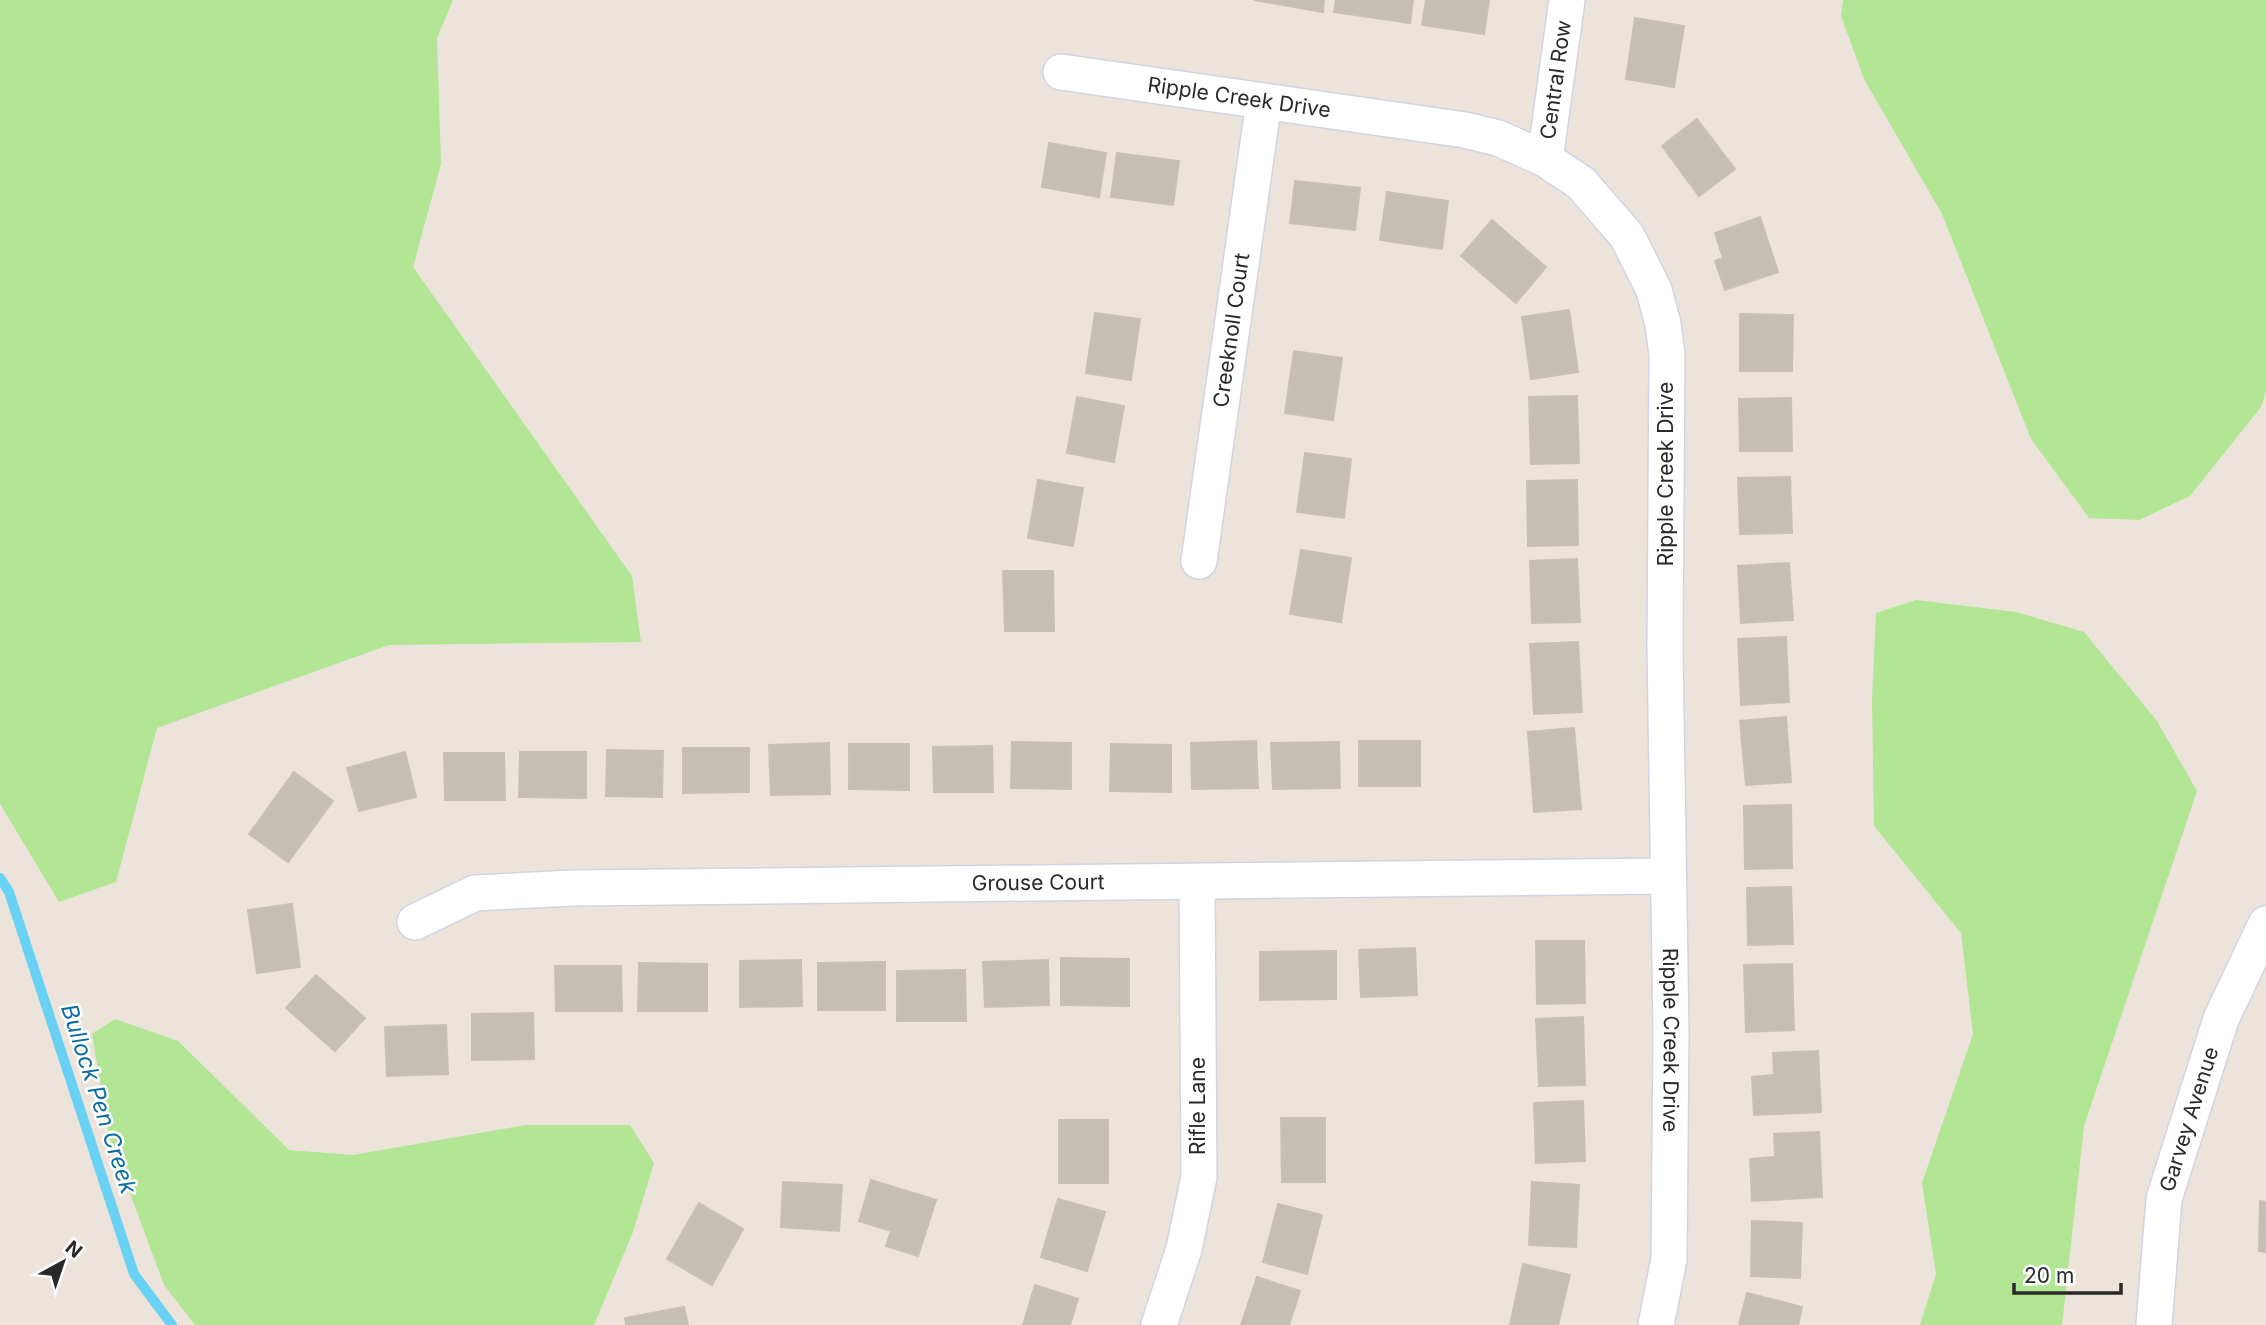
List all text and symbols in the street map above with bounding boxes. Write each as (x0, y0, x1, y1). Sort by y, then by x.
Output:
street label: Central Row (1535, 18, 1576, 141)
street label: Ripple Creek Drive (1146, 72, 1332, 123)
street label: Creeknoll Court (1208, 251, 1254, 409)
street label: Ripple Creek Drive (1653, 382, 1678, 566)
street label: Grouse Court (972, 869, 1105, 896)
street label: Ripple Creek Drive (1658, 948, 1684, 1133)
water label: Bullock Pen Creek (55, 1001, 143, 1198)
street label: Garvey Avenue (2154, 1044, 2223, 1195)
street label: Rifle Lane (1185, 1057, 1210, 1155)
north arrow (28, 1227, 98, 1297)
text: N (61, 1236, 87, 1263)
scale bar (2014, 1252, 2121, 1296)
text: 20 m (2024, 1263, 2074, 1288)

